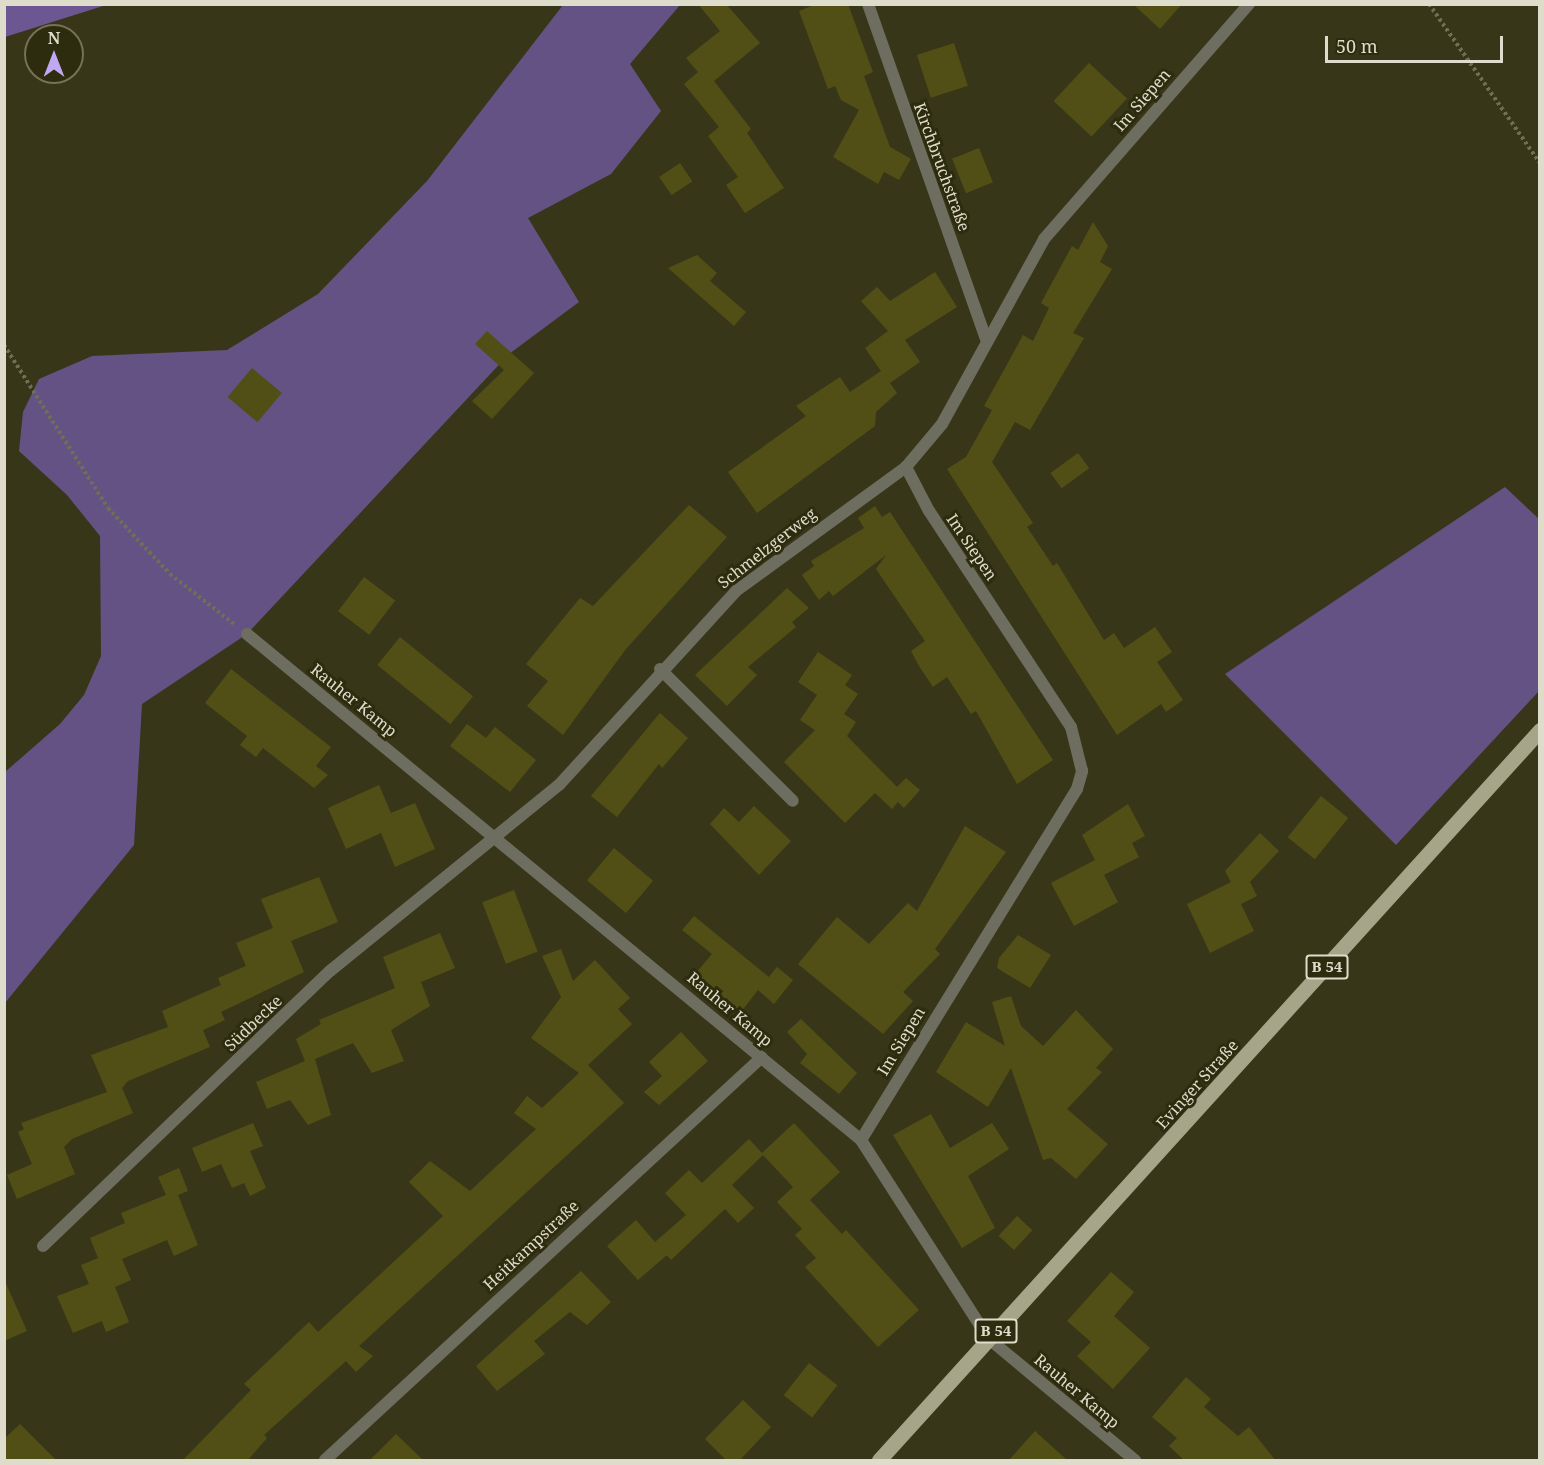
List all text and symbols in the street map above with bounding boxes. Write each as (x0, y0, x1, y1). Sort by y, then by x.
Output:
north arrow (24, 24, 84, 84)
scale bar (1328, 24, 1506, 62)
text: N (48, 27, 60, 49)
text: 50 m (1336, 34, 1378, 58)
street label: Im Siepen (1110, 65, 1174, 135)
street label: Kirchbruchstraße (910, 100, 974, 234)
street label: Schmelzgerweg (714, 504, 820, 592)
street label: Im Siepen (943, 510, 1001, 584)
street label: Rauher Kamp (307, 659, 401, 741)
road number: B 54 (1304, 955, 1350, 979)
street label: Rauher Kamp (684, 968, 776, 1050)
street label: Südbecke (220, 991, 286, 1055)
street label: Im Siepen (873, 1003, 929, 1079)
street label: Evinger Straße (1152, 1036, 1242, 1132)
street label: Heitkampstraße (479, 1196, 583, 1294)
road number: B 54 (974, 1319, 1018, 1343)
street label: Rauher Kamp (1031, 1350, 1123, 1432)

